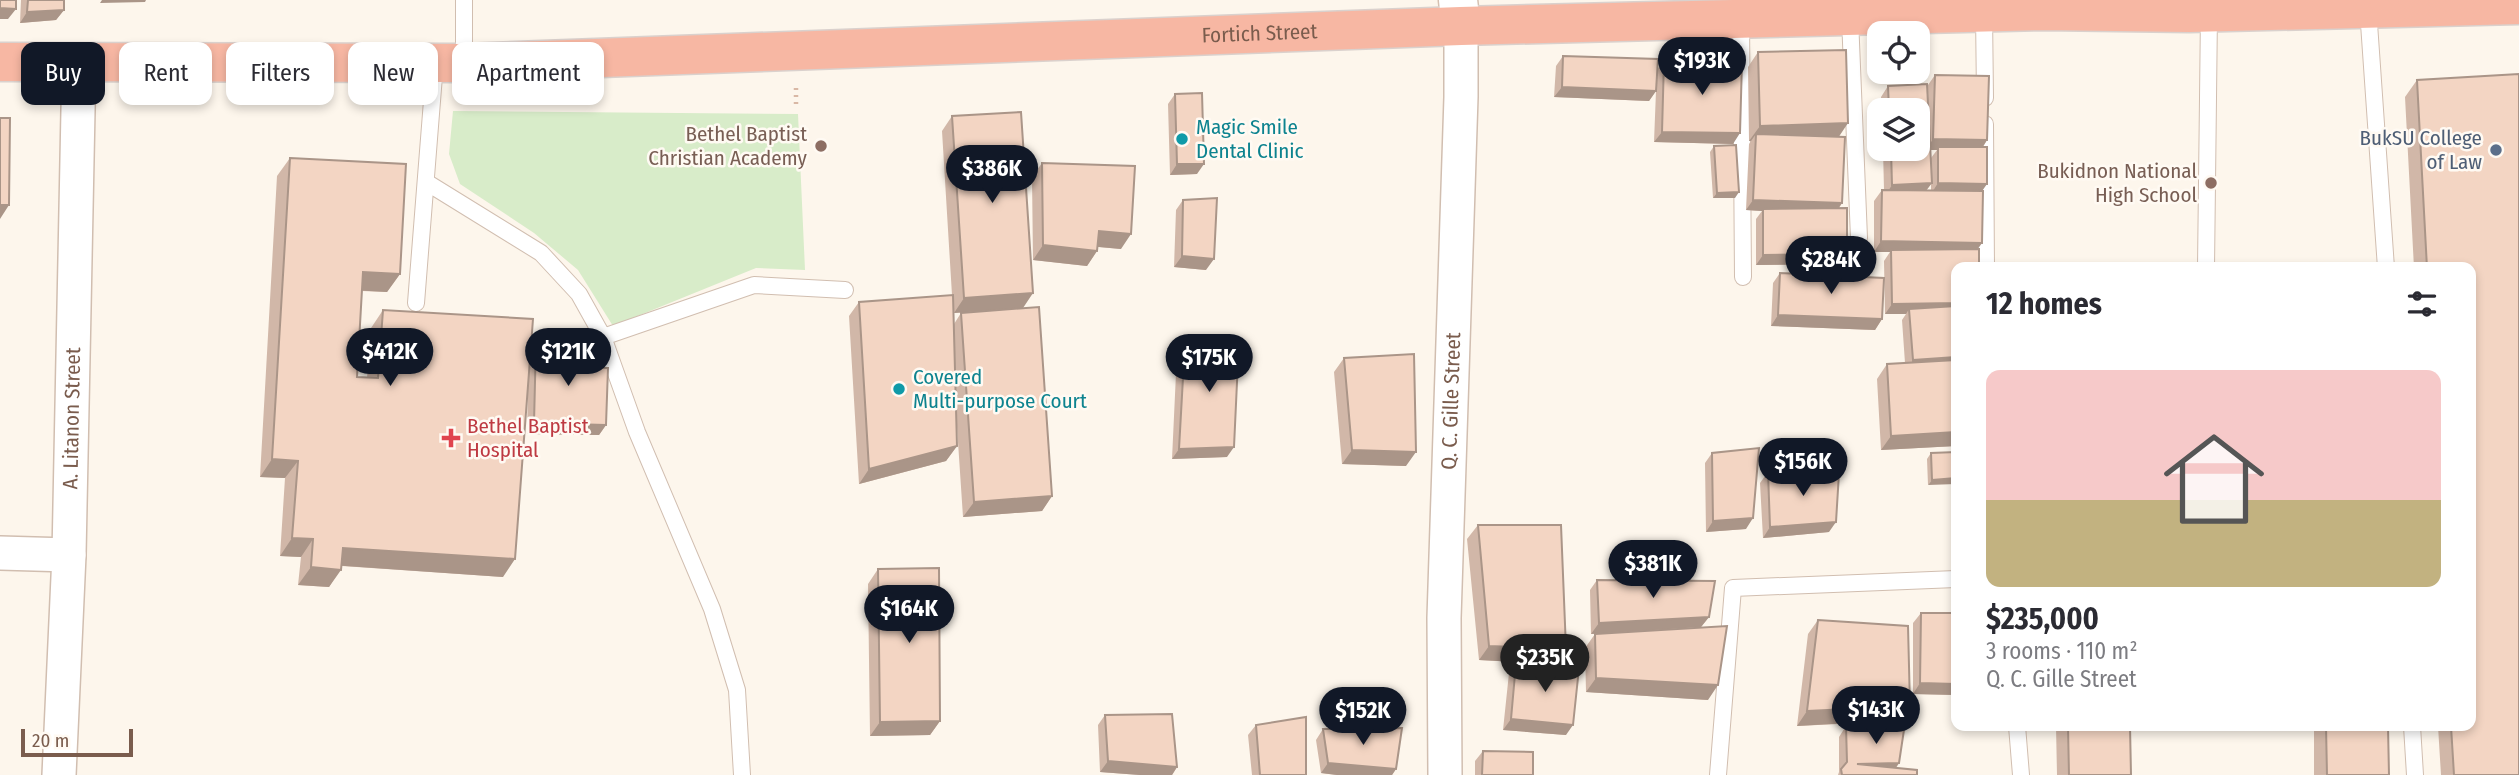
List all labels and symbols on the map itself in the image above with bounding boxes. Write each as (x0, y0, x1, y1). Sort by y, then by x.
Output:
street label: Fortich Street (1201, 18, 1318, 49)
pin: $193K (1653, 38, 1751, 97)
place label: Magic Smile Dental Clinic (1196, 114, 1304, 164)
place label: Bethel Baptist Christian Academy (648, 121, 808, 171)
place label: BukSU College of Law (2359, 125, 2482, 175)
marker: Magic Smile Dental Clinic (1174, 131, 1190, 147)
marker: Bethel Baptist Christian Academy (813, 138, 829, 154)
marker: BukSU College of Law (2488, 142, 2504, 158)
pin: $386K (943, 146, 1041, 205)
place label: Bukidnon National High School (2037, 158, 2197, 208)
marker: Bukidnon National High School (2203, 175, 2219, 191)
pin: $284K (1782, 236, 1880, 296)
pin: $412K (341, 328, 439, 388)
pin: $121K (519, 328, 617, 388)
street label: Q. C. Gille Street (1436, 332, 1466, 470)
pin: $175K (1160, 334, 1258, 394)
street label: A. Litanon Street (57, 347, 86, 489)
place label: Covered Multi-purpose Court (913, 364, 1087, 414)
marker: Covered Multi-purpose Court (891, 381, 907, 397)
place label: Bethel Baptist Hospital (467, 413, 589, 463)
marker: Bethel Baptist Hospital (441, 428, 461, 448)
pin: $156K (1754, 438, 1852, 498)
pin: $381K (1604, 540, 1702, 600)
pin: $164K (860, 586, 958, 645)
pin: $235K (1496, 634, 1594, 694)
pin: $143K (1827, 686, 1925, 746)
pin: $152K (1314, 688, 1412, 747)
scale bar (21, 726, 133, 758)

